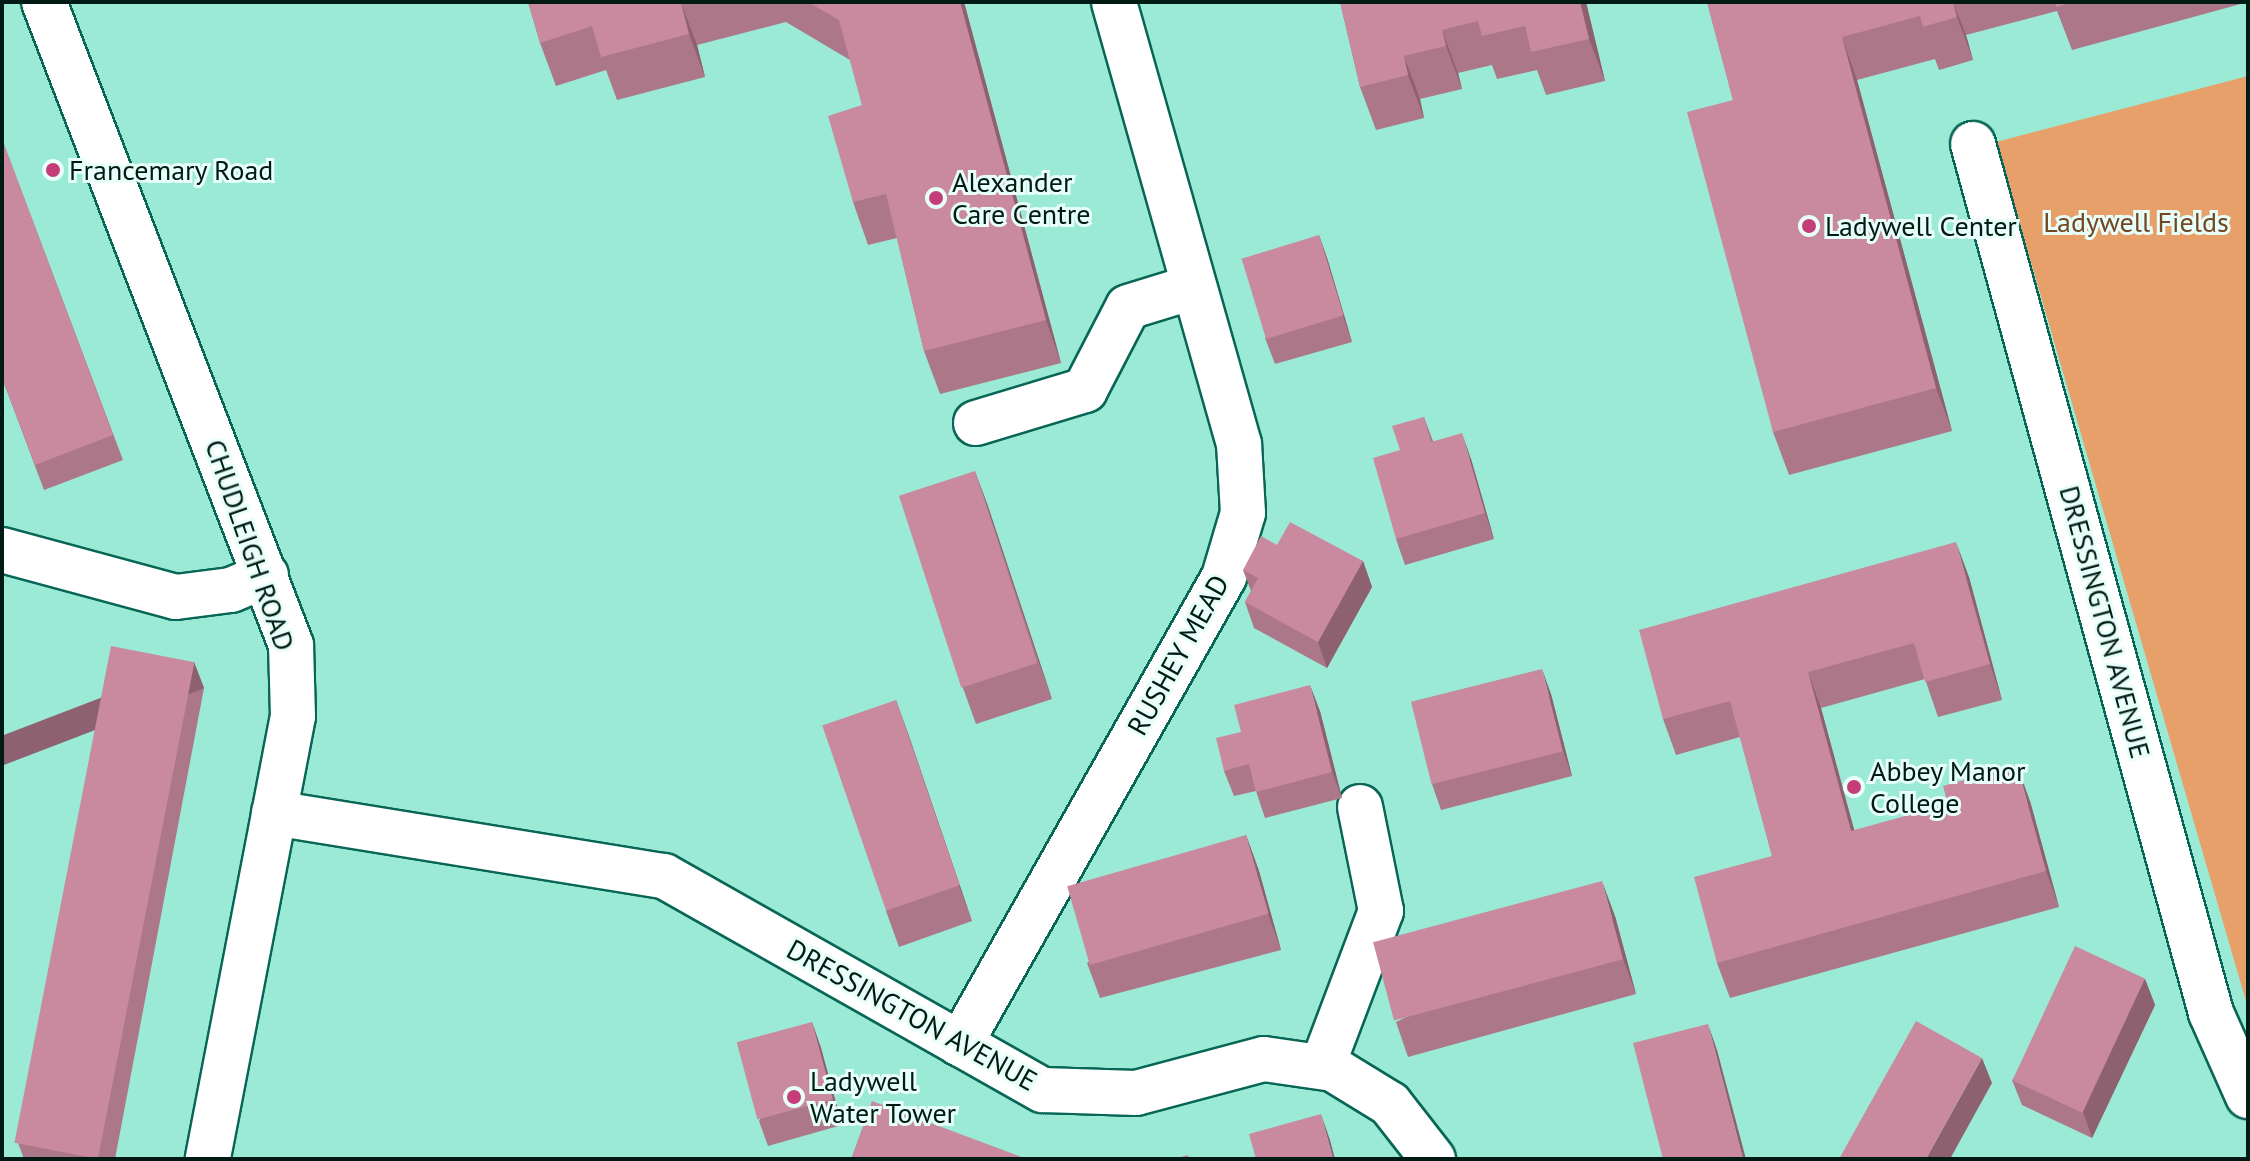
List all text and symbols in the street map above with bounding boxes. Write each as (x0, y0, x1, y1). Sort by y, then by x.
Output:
place label: Francemary Road (69, 153, 274, 187)
marker: Francemary Road (44, 161, 62, 179)
place label: Alexander Care Centre (952, 165, 1090, 231)
marker: Alexander Care Centre (927, 189, 945, 207)
park label: Ladywell Fields (2043, 205, 2229, 239)
place label: Ladywell Center (1825, 209, 2017, 243)
marker: Ladywell Center (1800, 217, 1818, 235)
street label: CHUDLEIGH ROAD (198, 435, 302, 655)
street label: DRESSINGTON AVENUE (2052, 482, 2158, 762)
street label: RUSHEY MEAD (1120, 569, 1236, 741)
place label: Abbey Manor College (1870, 754, 2027, 820)
marker: Abbey Manor College (1845, 778, 1863, 796)
street label: DRESSINGTON AVENUE (781, 932, 1043, 1098)
place label: Ladywell Water Tower (810, 1064, 957, 1130)
marker: Ladywell Water Tower (785, 1088, 803, 1106)

